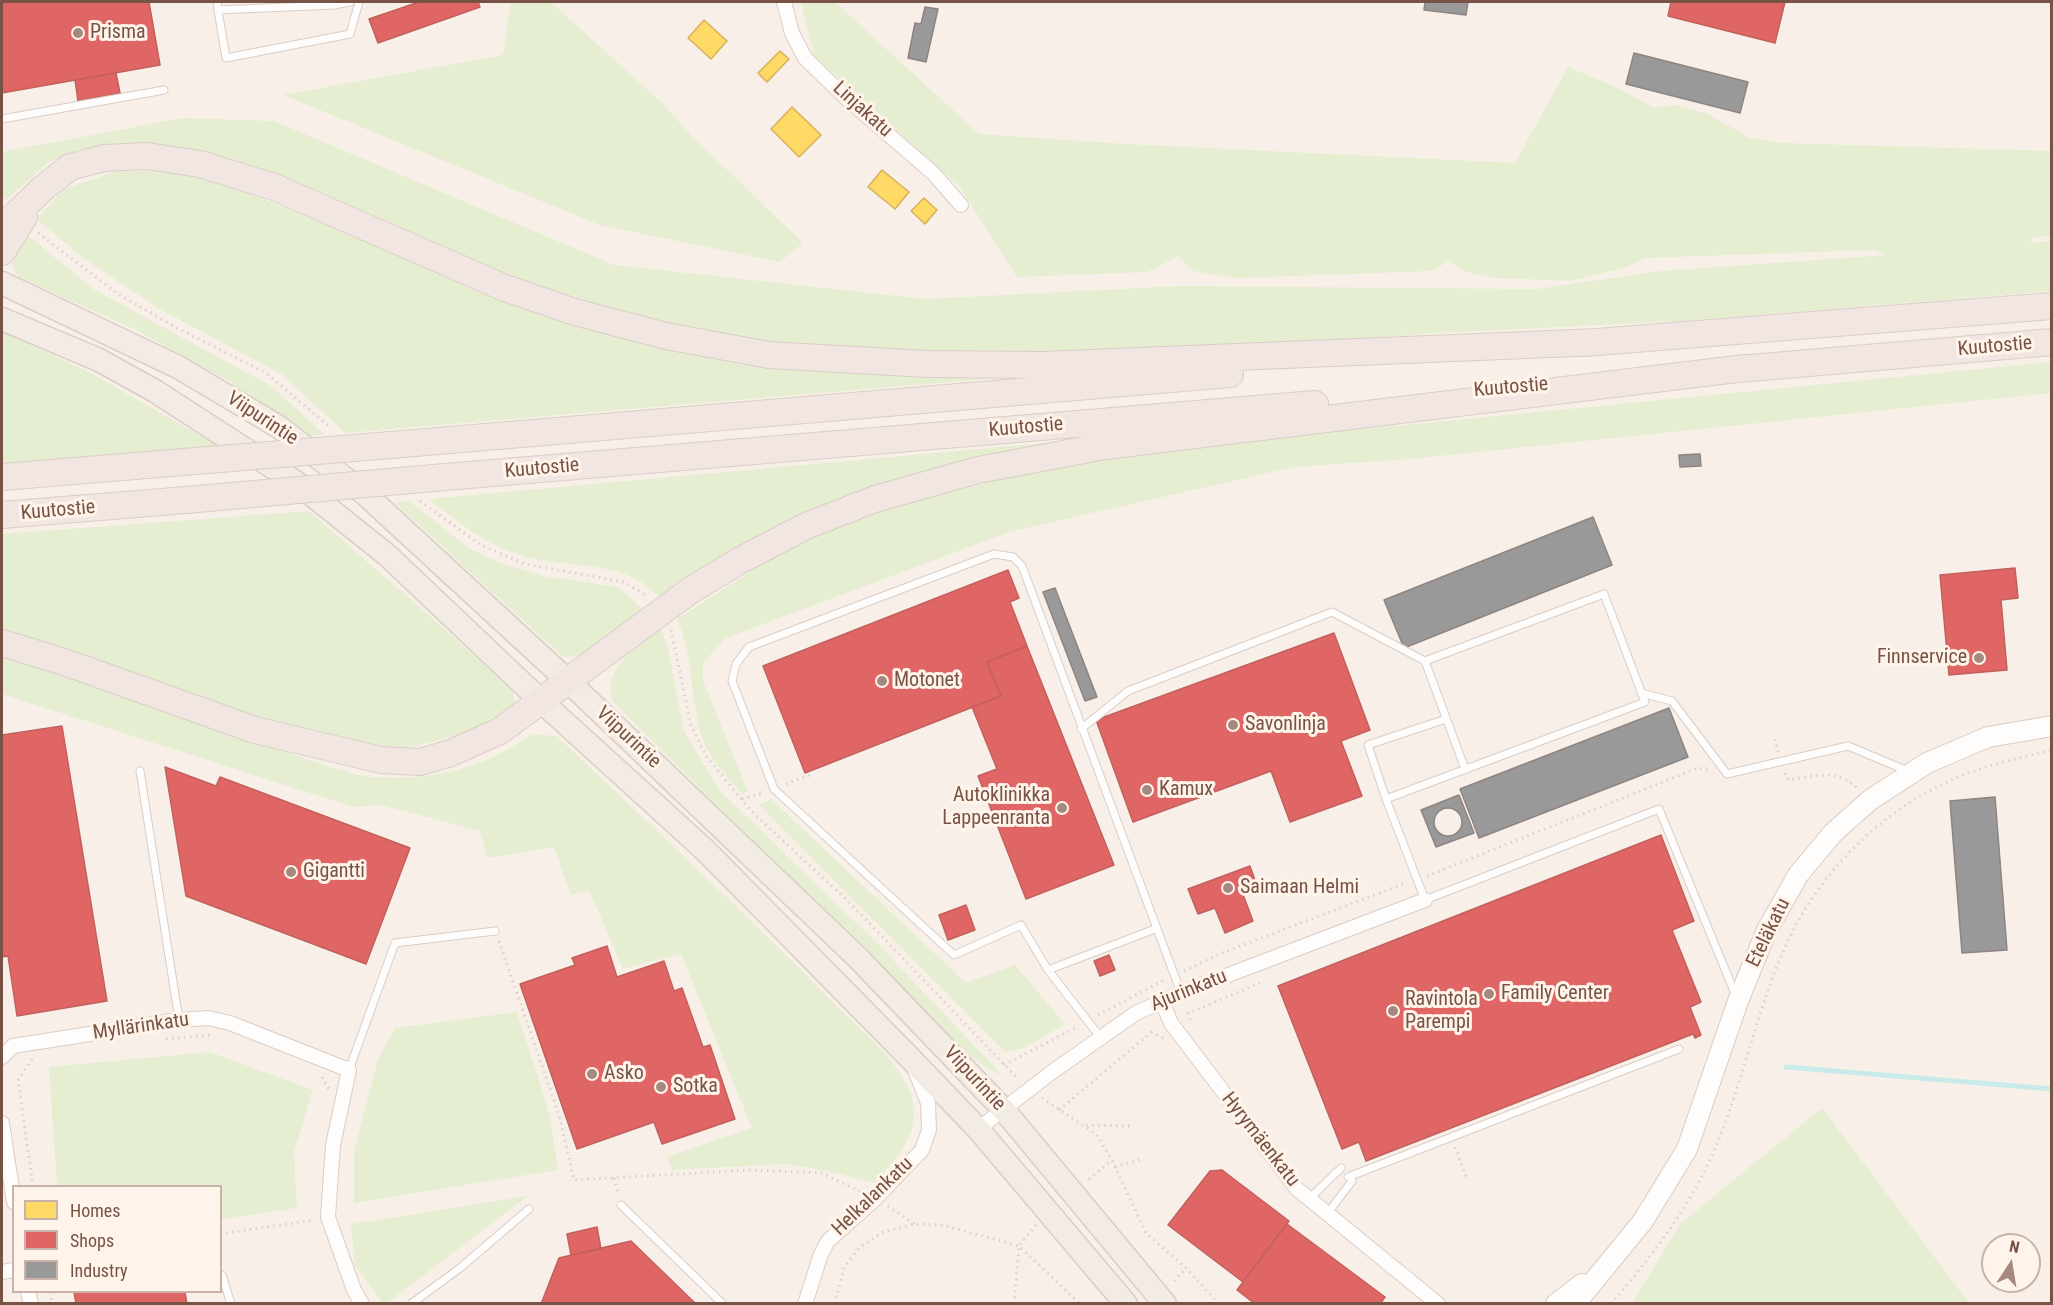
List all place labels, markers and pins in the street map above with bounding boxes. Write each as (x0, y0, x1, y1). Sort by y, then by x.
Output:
place label: Prisma (90, 21, 146, 45)
marker: Prisma (71, 26, 85, 40)
place label: Finnservice (1877, 646, 1967, 670)
marker: Finnservice (1972, 651, 1986, 665)
place label: Motonet (894, 669, 960, 693)
marker: Motonet (875, 674, 889, 688)
place label: Savonlinja (1245, 713, 1326, 737)
marker: Savonlinja (1226, 718, 1240, 732)
place label: Kamux (1159, 778, 1213, 802)
marker: Kamux (1140, 783, 1154, 797)
place label: Autoklinikka Lappeenranta (942, 784, 1050, 831)
marker: Autoklinikka Lappeenranta (1055, 801, 1069, 815)
place label: Gigantti (303, 860, 365, 884)
marker: Gigantti (284, 865, 298, 879)
place label: Saimaan Helmi (1240, 876, 1359, 900)
marker: Saimaan Helmi (1221, 881, 1235, 895)
place label: Family Center (1501, 982, 1609, 1006)
marker: Family Center (1482, 987, 1496, 1001)
place label: Ravintola Parempi (1405, 988, 1478, 1035)
marker: Ravintola Parempi (1386, 1004, 1400, 1018)
place label: Asko (604, 1062, 644, 1086)
marker: Asko (585, 1067, 599, 1081)
place label: Sotka (673, 1075, 718, 1099)
marker: Sotka (654, 1080, 668, 1094)

